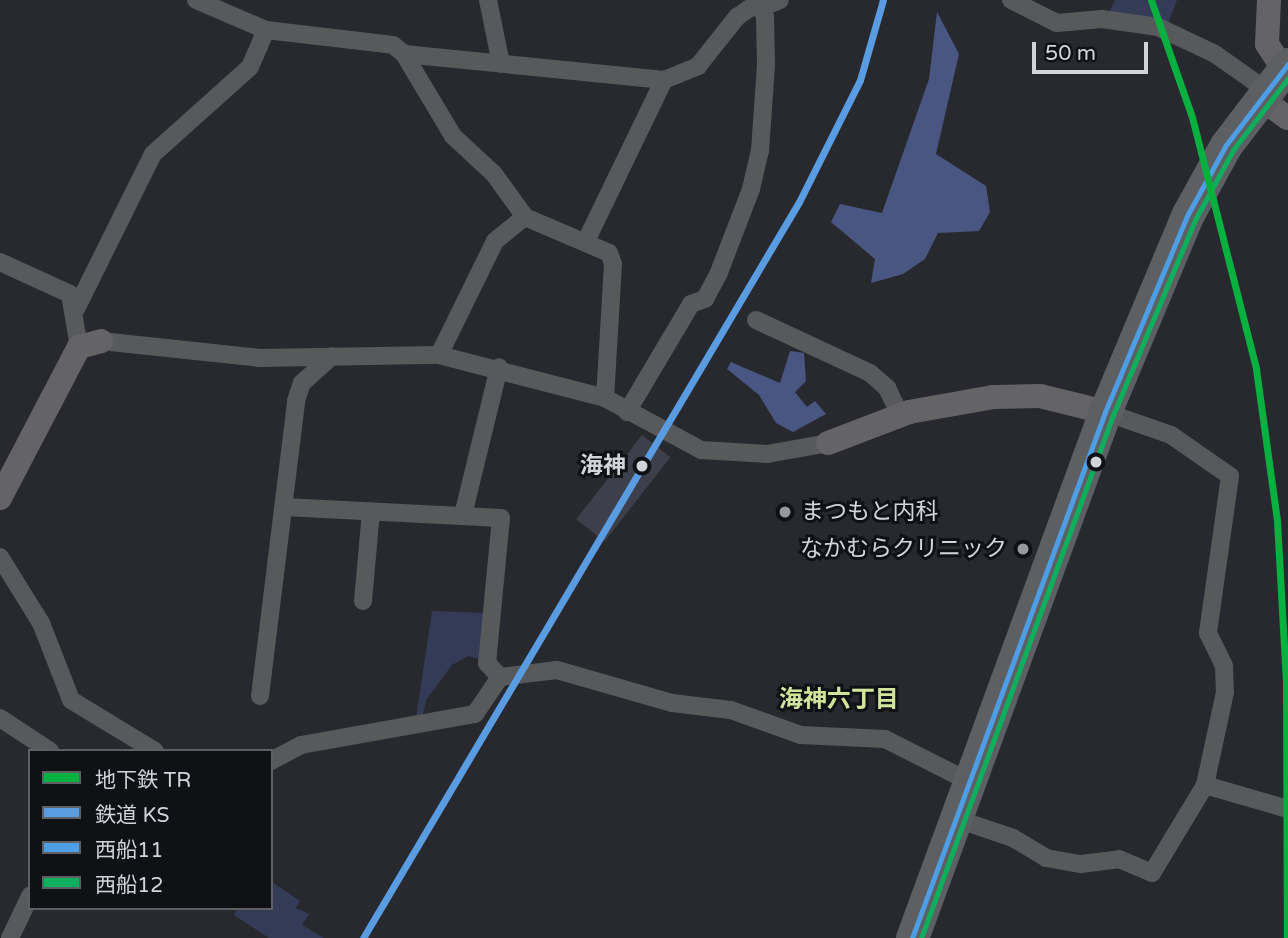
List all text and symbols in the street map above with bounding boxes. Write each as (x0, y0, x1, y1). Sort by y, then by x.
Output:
scale bar (1036, 28, 1152, 72)
text: 50 m (1045, 41, 1096, 66)
place label: 海神 (580, 452, 626, 480)
unlabelled marker (1089, 455, 1103, 469)
marker: 海神 (632, 456, 652, 476)
place label: まつもと内科 (801, 498, 939, 526)
marker: まつもと内科 (775, 502, 795, 522)
place label: なかむらクリニック (800, 535, 1007, 563)
marker: なかむらクリニック (1013, 539, 1033, 559)
district label: 海神六丁目 (779, 686, 899, 714)
legend (28, 749, 273, 910)
text: 地下鉄 TR (95, 768, 191, 793)
text: 鉄道 KS (95, 803, 169, 828)
text: 西船11 (95, 838, 163, 863)
text: 西船12 (95, 873, 163, 898)

